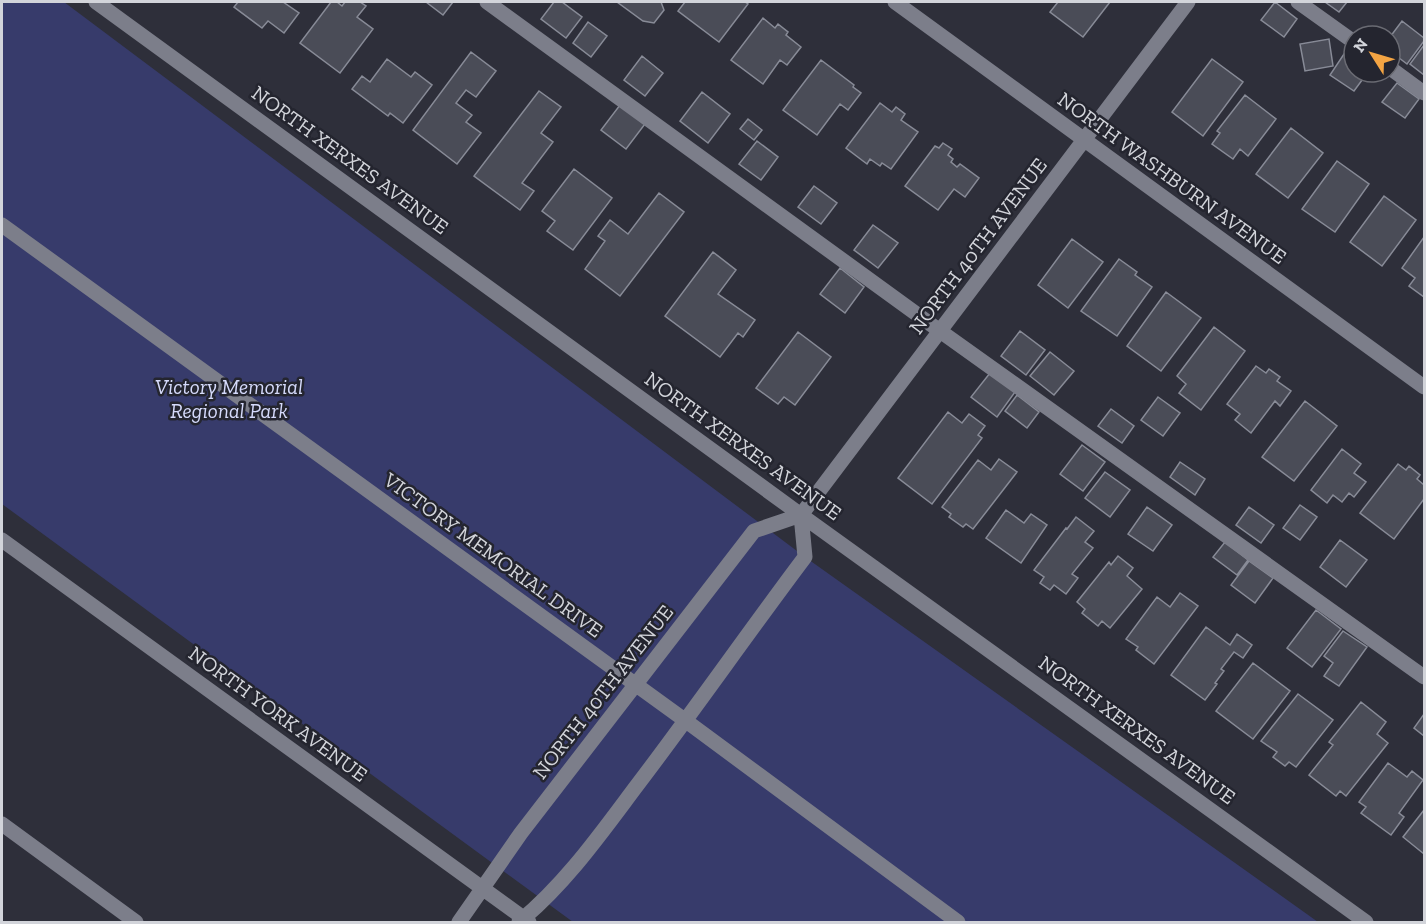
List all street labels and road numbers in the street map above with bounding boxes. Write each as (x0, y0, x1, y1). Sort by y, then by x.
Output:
street label: NORTH XERXES AVENUE (247, 80, 454, 239)
street label: NORTH WASHBURN AVENUE (1053, 86, 1291, 269)
street label: NORTH 40TH AVENUE (903, 153, 1052, 339)
street label: NORTH XERXES AVENUE (640, 366, 847, 525)
street label: VICTORY MEMORIAL DRIVE (378, 466, 608, 642)
street label: NORTH 40TH AVENUE (527, 600, 678, 784)
street label: NORTH YORK AVENUE (184, 640, 372, 787)
street label: NORTH XERXES AVENUE (1034, 650, 1241, 809)

